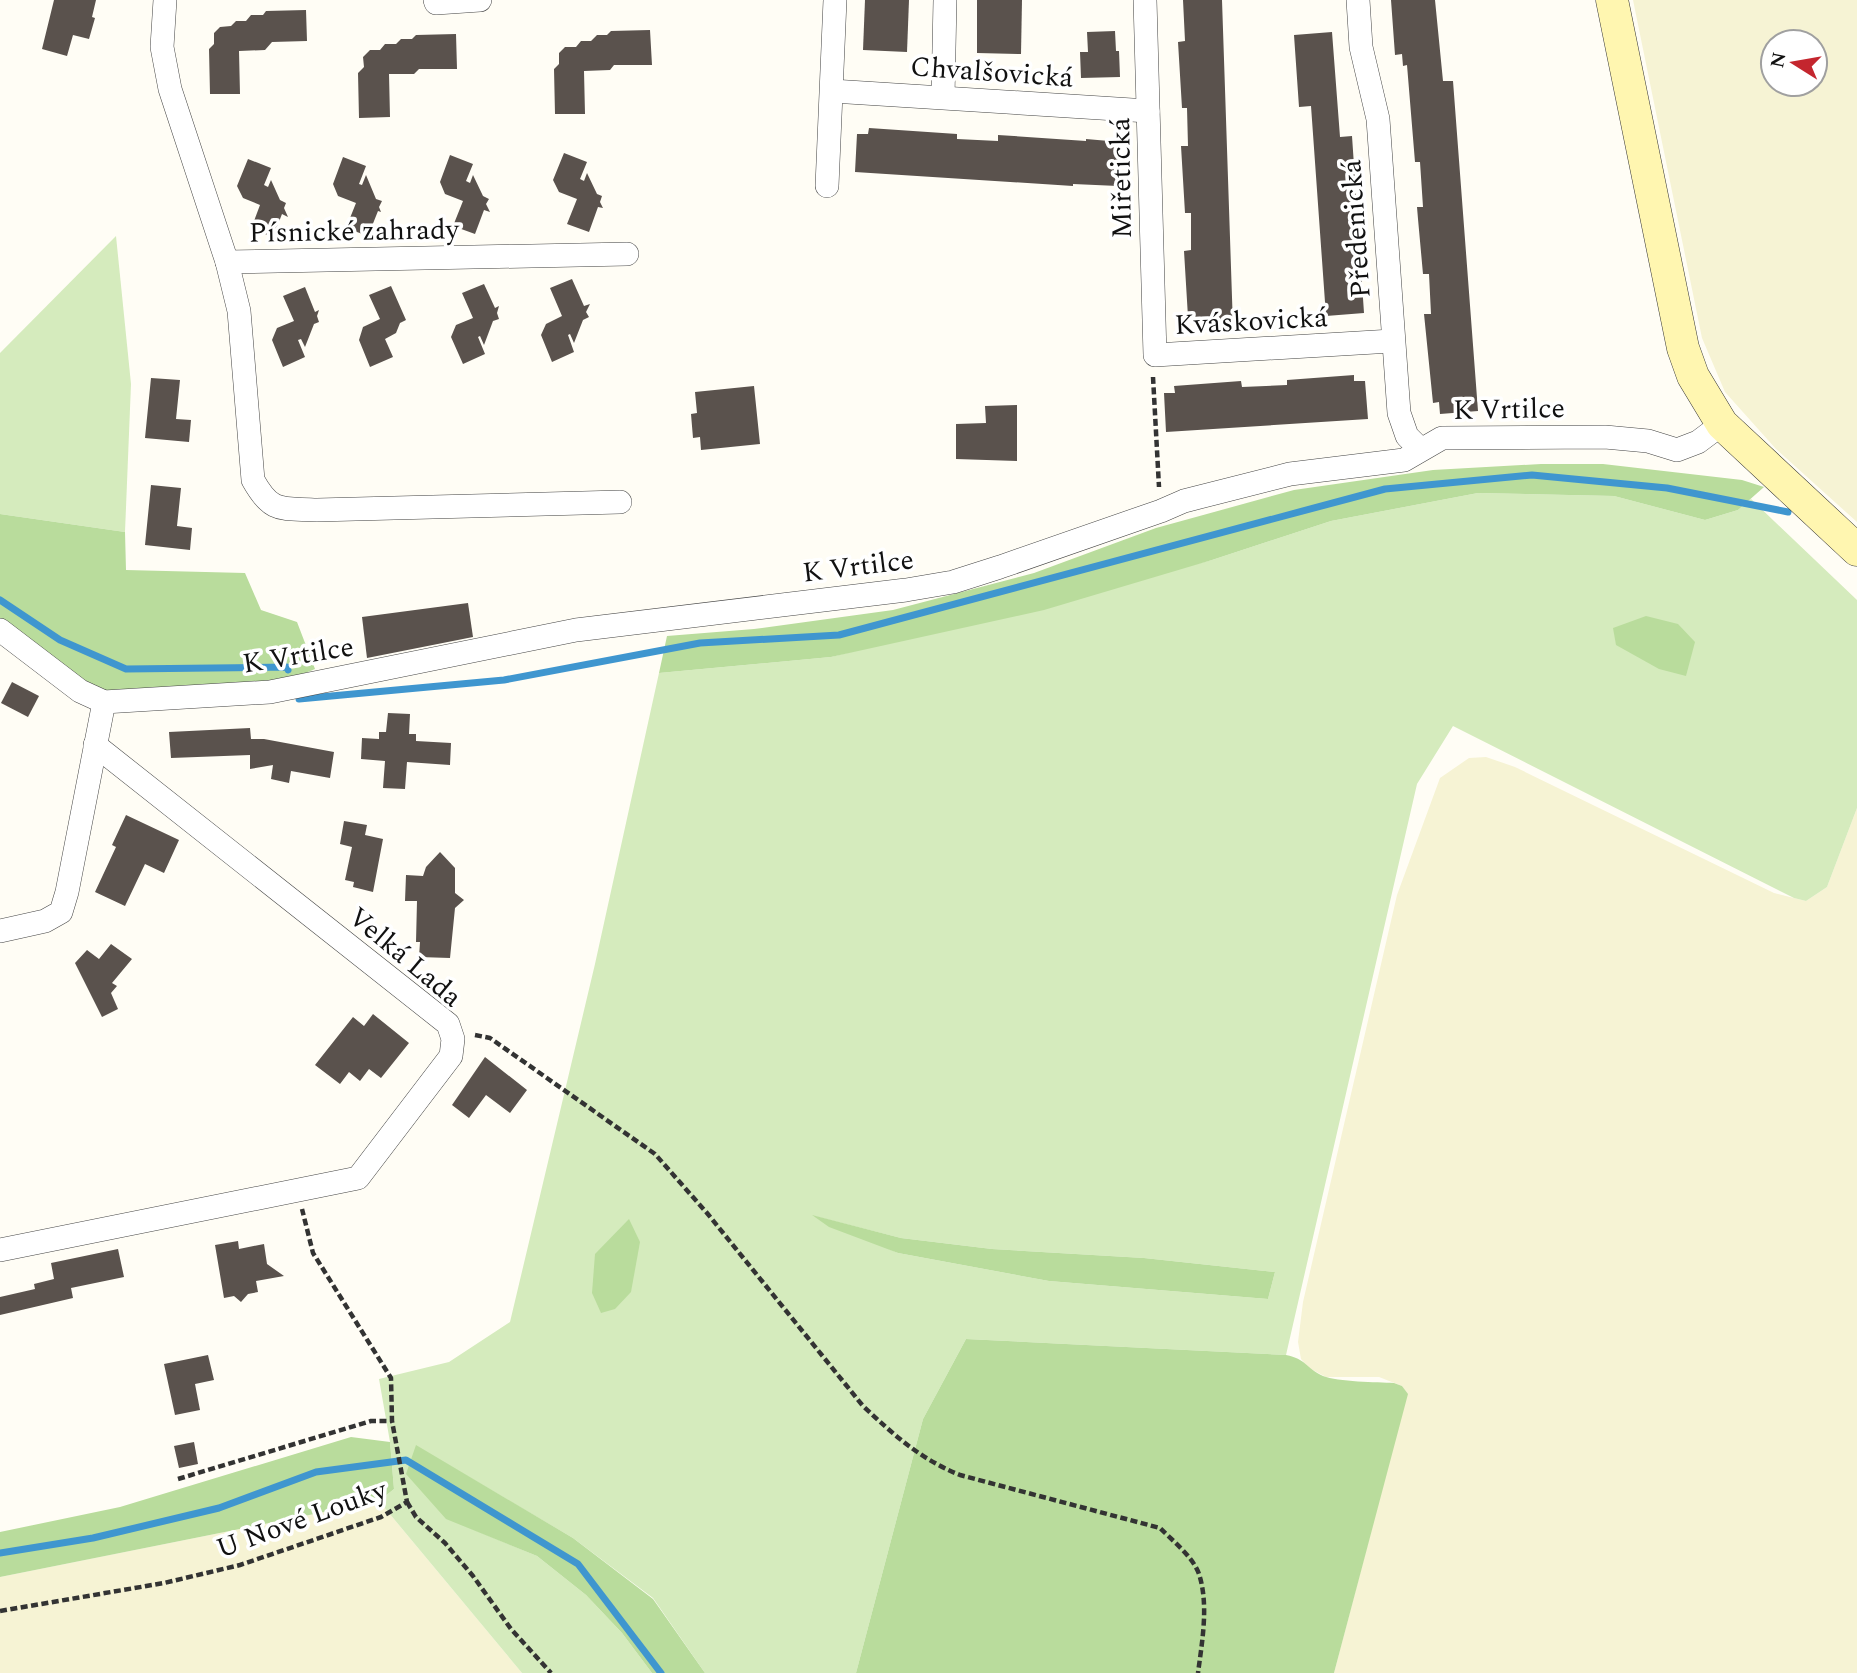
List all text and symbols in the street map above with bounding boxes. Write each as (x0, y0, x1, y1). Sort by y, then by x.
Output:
north arrow (1759, 28, 1829, 98)
street label: Chvalšovická (909, 45, 1075, 100)
text: N (1763, 50, 1794, 70)
street label: Miřetická (1099, 117, 1144, 239)
street label: Předenická (1330, 158, 1383, 300)
street label: Písnické zahrady (249, 208, 461, 255)
street label: Kváskovická (1173, 296, 1329, 347)
street label: K Vrtilce (1453, 387, 1565, 432)
street label: K Vrtilce (800, 538, 916, 595)
street label: K Vrtilce (240, 625, 357, 685)
street label: Velká Lada (338, 896, 472, 1018)
street label: U Nové Louky (210, 1468, 394, 1570)

